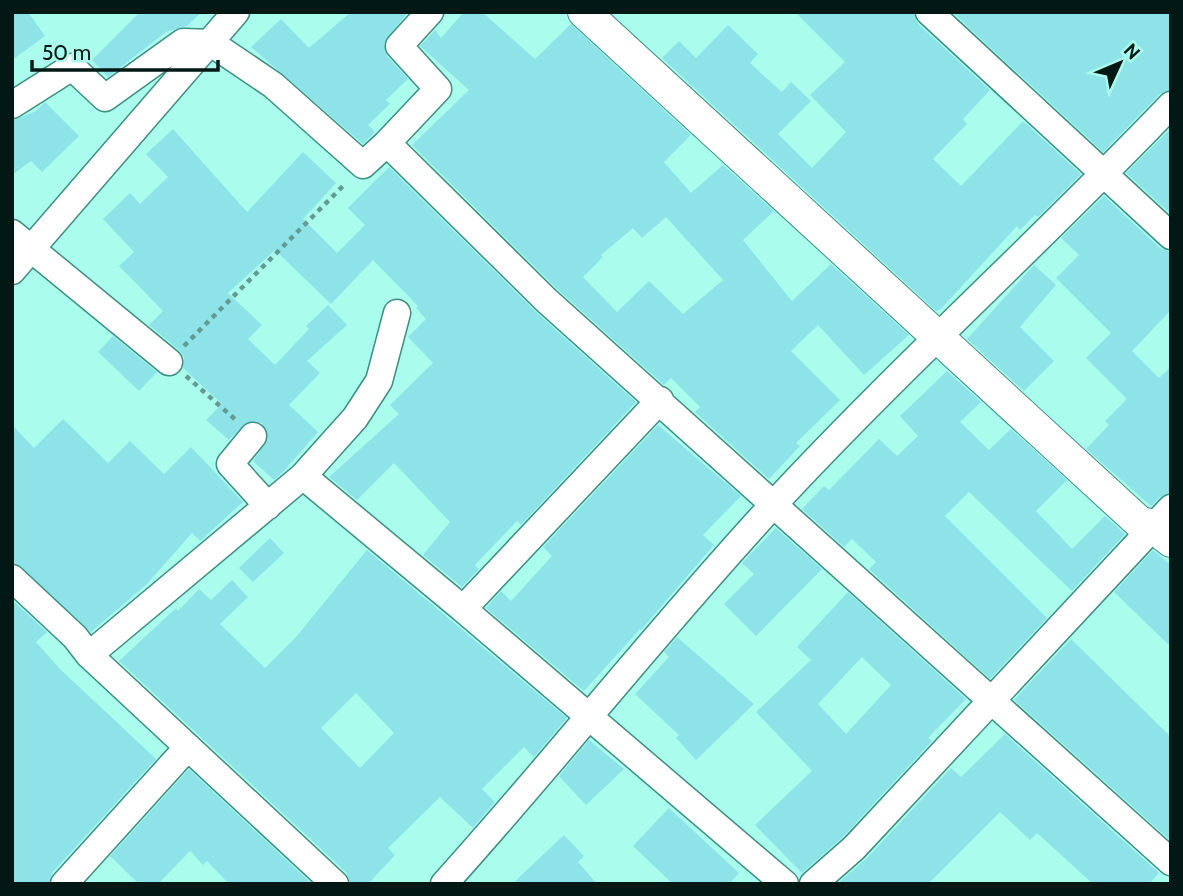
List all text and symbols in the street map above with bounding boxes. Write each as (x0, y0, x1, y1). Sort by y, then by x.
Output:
scale bar (32, 28, 217, 72)
north arrow (1085, 28, 1155, 98)
text: N (1119, 39, 1145, 64)
text: 50 m (42, 40, 91, 65)

